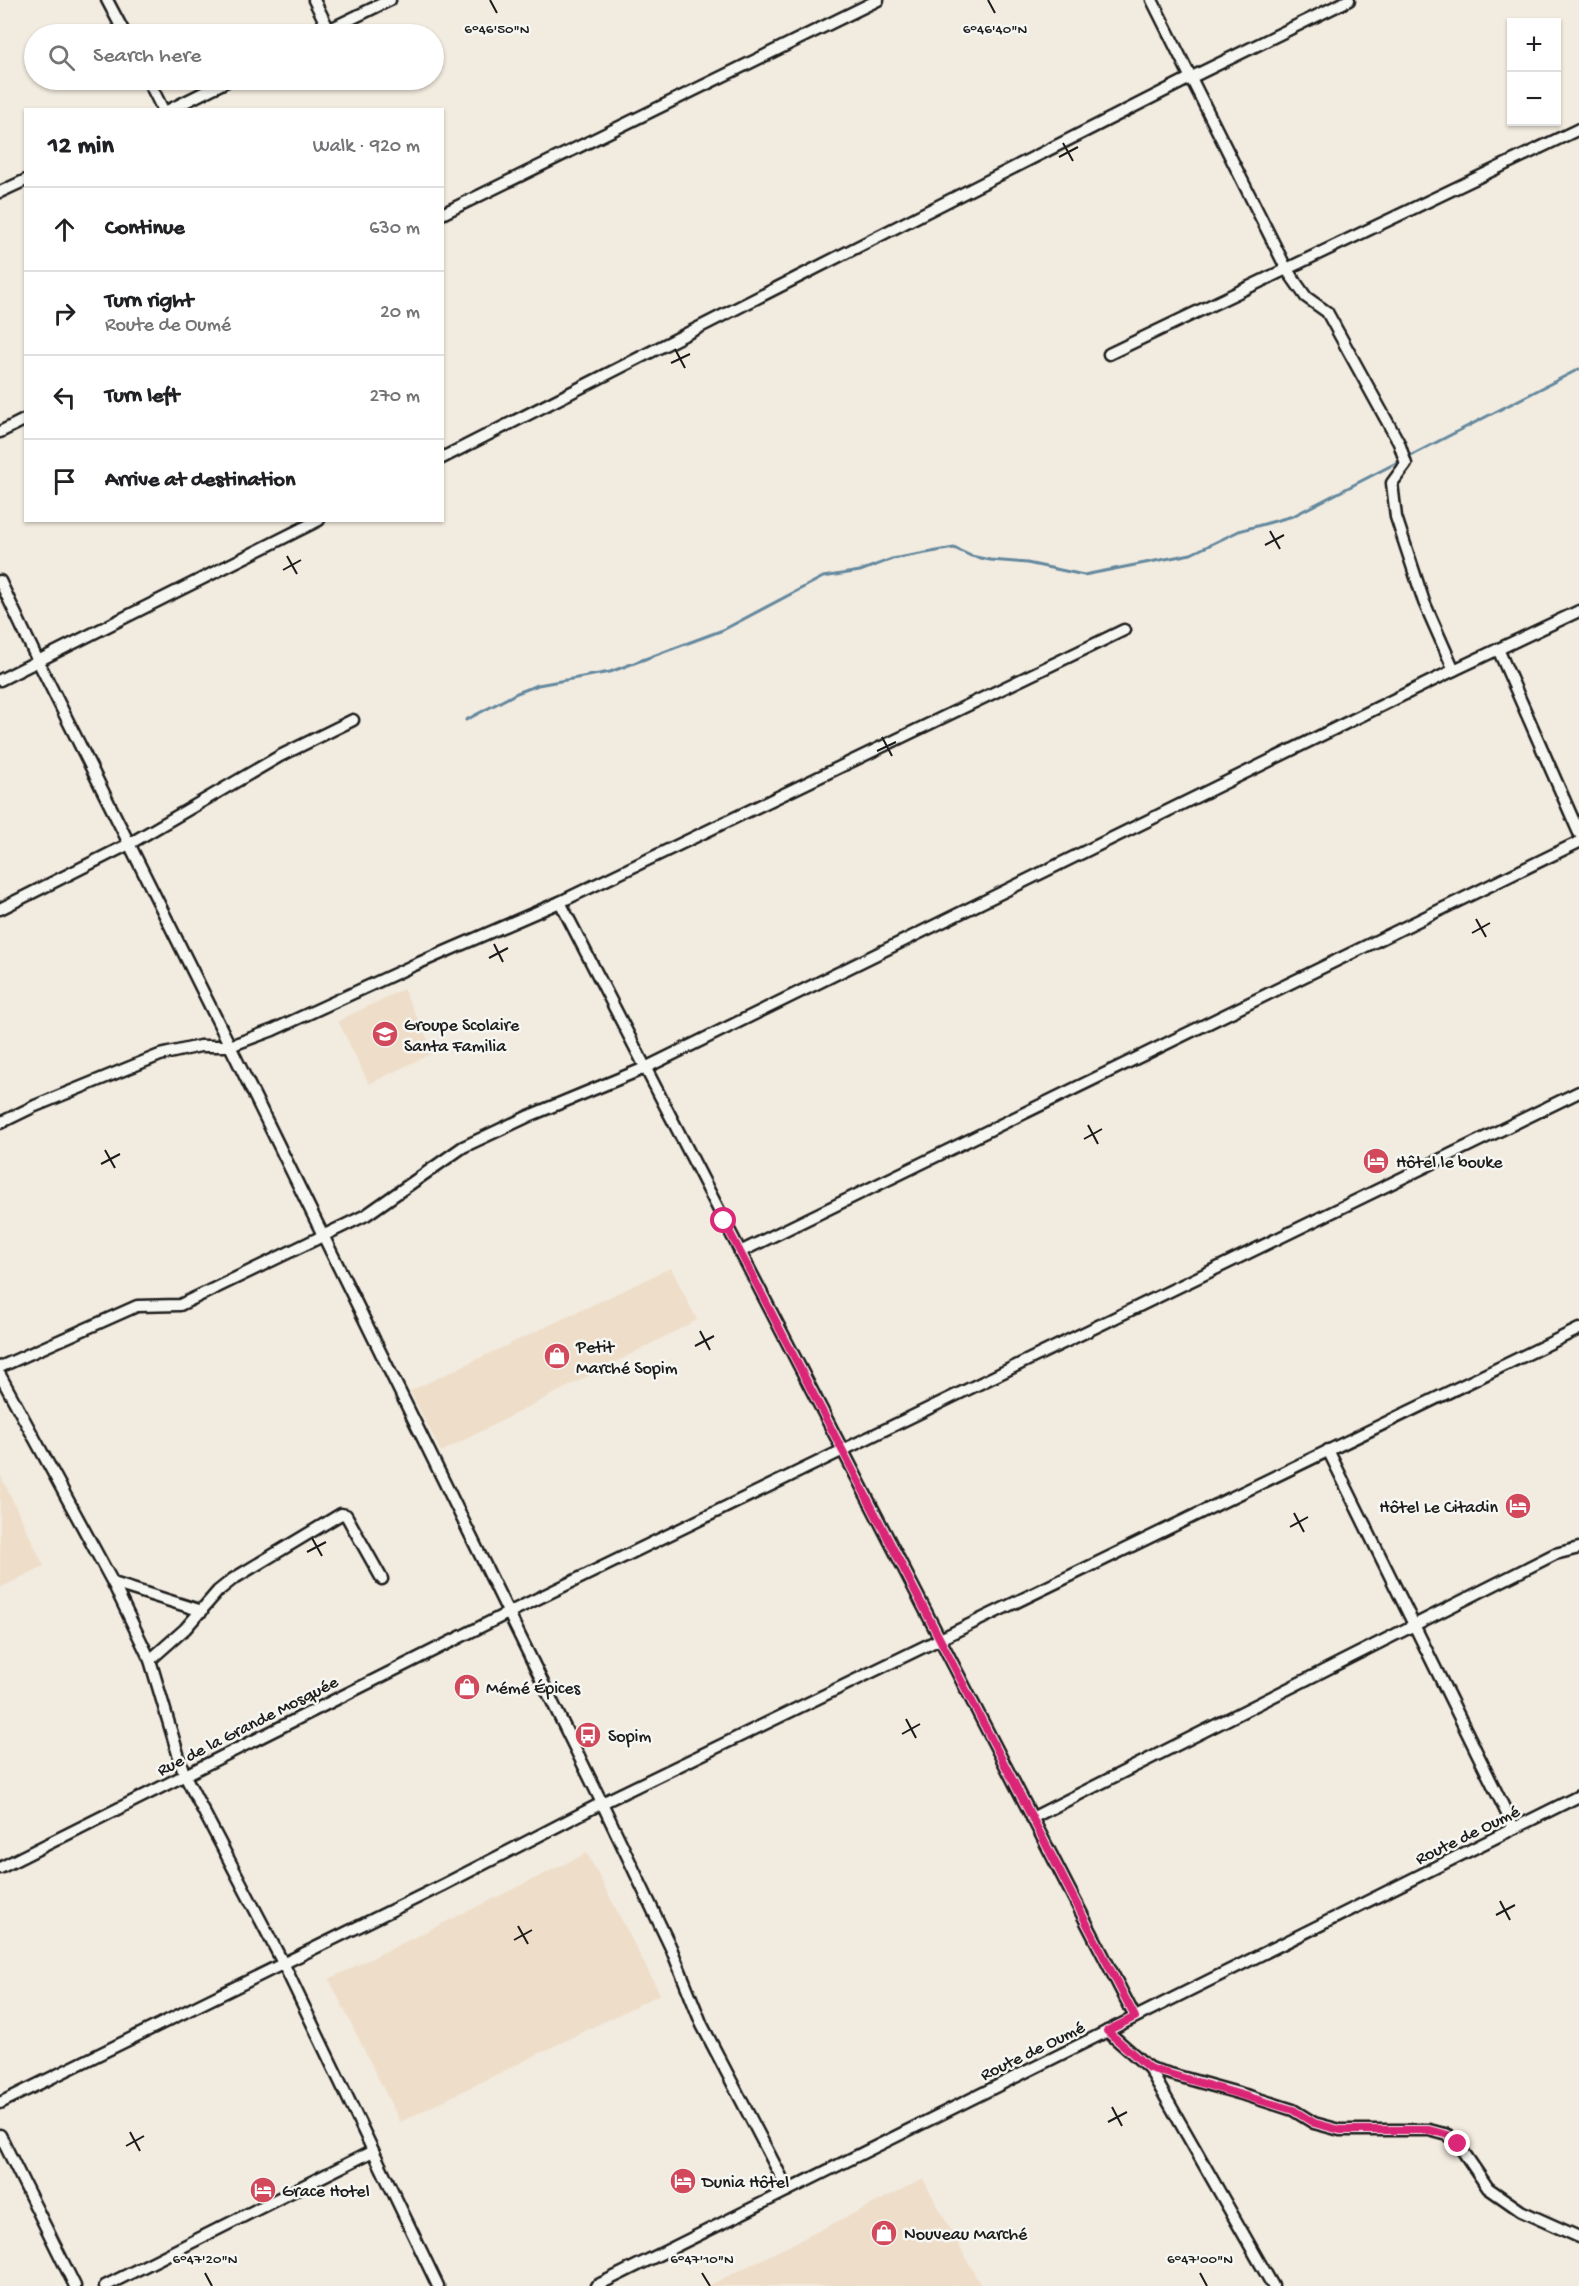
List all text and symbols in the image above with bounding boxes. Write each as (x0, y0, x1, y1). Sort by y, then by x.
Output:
map controls (1507, 18, 1561, 126)
button: + (1507, 18, 1561, 72)
text: 6°46'50"N (464, 21, 530, 39)
text: 6°46'40"N (963, 21, 1027, 39)
search box (24, 24, 444, 90)
icon: search (45, 41, 78, 74)
text: Search here (93, 44, 201, 70)
button: − (1507, 72, 1561, 126)
text: 12 min (48, 132, 114, 163)
text: Walk · 920 m (313, 136, 420, 159)
icon: ahead (48, 213, 81, 246)
text: Continue (105, 216, 185, 242)
text: 630 m (369, 218, 420, 241)
text: Turn right (105, 289, 193, 315)
icon: right (48, 297, 81, 330)
text: 20 m (380, 302, 420, 325)
text: Route de Oumé (105, 315, 231, 338)
icon: left (48, 381, 81, 414)
text: Turn left (105, 384, 179, 410)
text: 270 m (370, 386, 420, 409)
icon: arrive (48, 465, 81, 498)
text: Arrive at destination (105, 468, 295, 494)
place label: Groupe Scolaire Santa Familia (404, 1016, 520, 1058)
school or university icon: Groupe Scolaire Santa Familia (370, 1019, 400, 1049)
hotel icon: Hôtel le bouke (1361, 1146, 1391, 1176)
place label: Hôtel le bouke (1396, 1153, 1503, 1174)
route start (710, 1207, 736, 1233)
place label: Petit Marché Sopim (575, 1338, 678, 1380)
shop icon: Petit Marché Sopim (542, 1341, 572, 1371)
hotel icon: Hôtel Le Citadin (1503, 1491, 1533, 1521)
place label: Hôtel Le Citadin (1379, 1498, 1498, 1519)
street label: Rue de la Grande Mosquée (154, 1672, 343, 1782)
shop icon: Mémé Épices (452, 1672, 482, 1702)
place label: Mémé Épices (486, 1679, 581, 1700)
bus stop icon: Sopim (573, 1720, 603, 1750)
place label: Sopim (608, 1727, 651, 1748)
street label: Route de Oumé (1412, 1802, 1524, 1871)
street label: Route de Oumé (977, 2018, 1089, 2087)
route end (1444, 2130, 1470, 2156)
hotel icon: Dunia Hôtel (668, 2166, 698, 2196)
place label: Dunia Hôtel (701, 2173, 789, 2194)
hotel icon: Grace Hotel (248, 2175, 278, 2205)
place label: Grace Hotel (282, 2182, 370, 2203)
shop icon: Nouveau Marché (869, 2218, 899, 2248)
place label: Nouveau Marché (904, 2225, 1028, 2246)
text: 6°47'20"N (173, 2251, 238, 2269)
text: 6°47'10"N (670, 2251, 734, 2269)
text: 6°47'00"N (1167, 2251, 1233, 2269)

